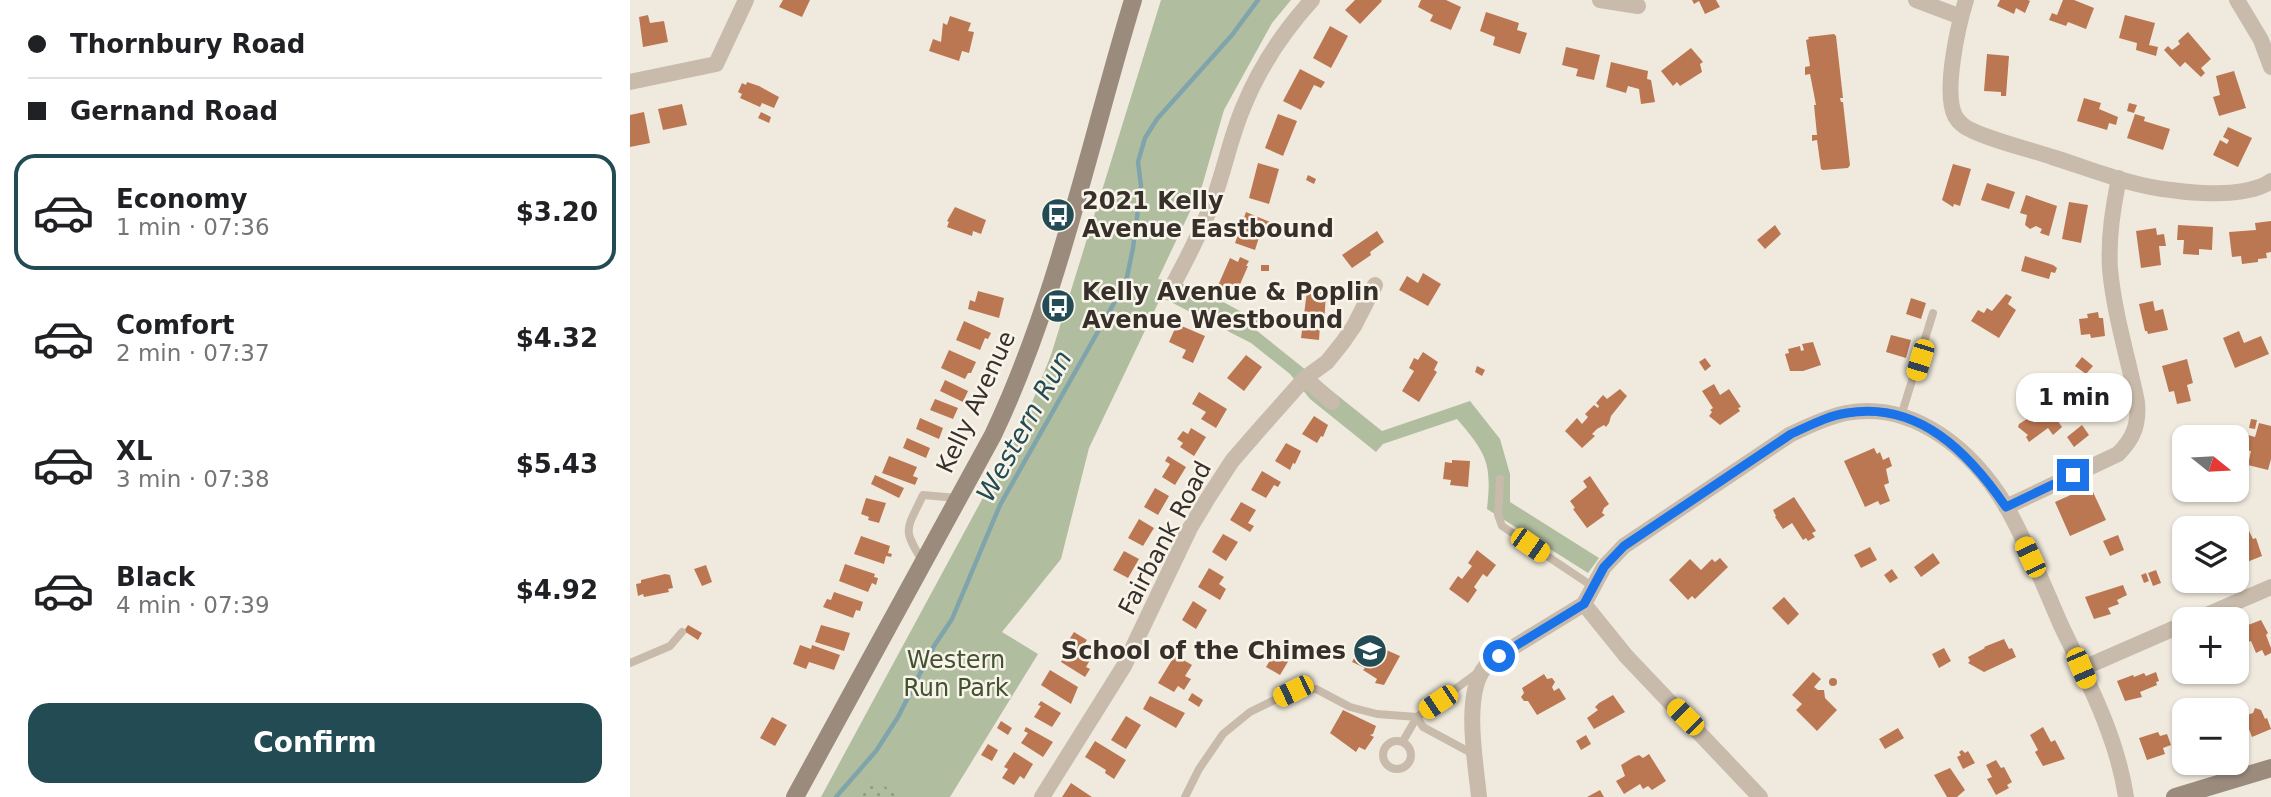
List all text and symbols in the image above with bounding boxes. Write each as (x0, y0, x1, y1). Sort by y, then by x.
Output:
text: Thornbury Road (70, 29, 305, 59)
text: Gernand Road (70, 96, 278, 126)
icon: car (32, 181, 95, 244)
text: Economy (116, 184, 247, 214)
place label: 2021 Kelly Avenue Eastbound (1082, 187, 1334, 243)
bus stop icon: 2021 Kelly Avenue Eastbound (1039, 196, 1077, 234)
text: $3.20 (516, 197, 598, 227)
text: 1 min · 07:36 (116, 214, 270, 240)
place label: Kelly Avenue & Poplin Avenue Westbound (1082, 278, 1379, 334)
bus stop icon: Kelly Avenue & Poplin Avenue Westbound (1039, 287, 1077, 325)
icon: car (32, 307, 95, 370)
text: Comfort (116, 310, 234, 340)
text: $4.32 (516, 323, 598, 353)
street label: Kelly Avenue (931, 326, 1021, 478)
car (1904, 337, 1937, 383)
text: 2 min · 07:37 (116, 340, 270, 366)
water label: Western Run (970, 345, 1078, 507)
callout: 1 min (2015, 374, 2131, 422)
text: 1 min (2038, 384, 2110, 410)
north arrow (2172, 425, 2249, 502)
map controls (2172, 425, 2249, 775)
icon: car (32, 433, 95, 496)
text: XL (116, 436, 153, 466)
text: $5.43 (516, 449, 598, 479)
street label: Fairbank Road (1113, 456, 1217, 620)
route end (2057, 459, 2089, 491)
text: 3 min · 07:38 (116, 466, 270, 492)
button: layers (2172, 516, 2249, 593)
car (1507, 524, 1554, 566)
car (2012, 534, 2049, 580)
icon: car (32, 559, 95, 622)
text: Black (116, 562, 195, 592)
text: $4.92 (516, 575, 598, 605)
text: 4 min · 07:39 (116, 592, 270, 618)
button: + (2172, 607, 2249, 684)
school or university icon: School of the Chimes (1351, 632, 1389, 670)
place label: School of the Chimes (1061, 637, 1346, 665)
route start (1483, 640, 1515, 672)
car (2064, 645, 2099, 691)
park label: Western Run Park (903, 646, 1009, 702)
car (1270, 672, 1317, 710)
car (1415, 682, 1462, 722)
car (1663, 695, 1708, 739)
button: − (2172, 698, 2249, 775)
button: Confirm (28, 703, 602, 783)

